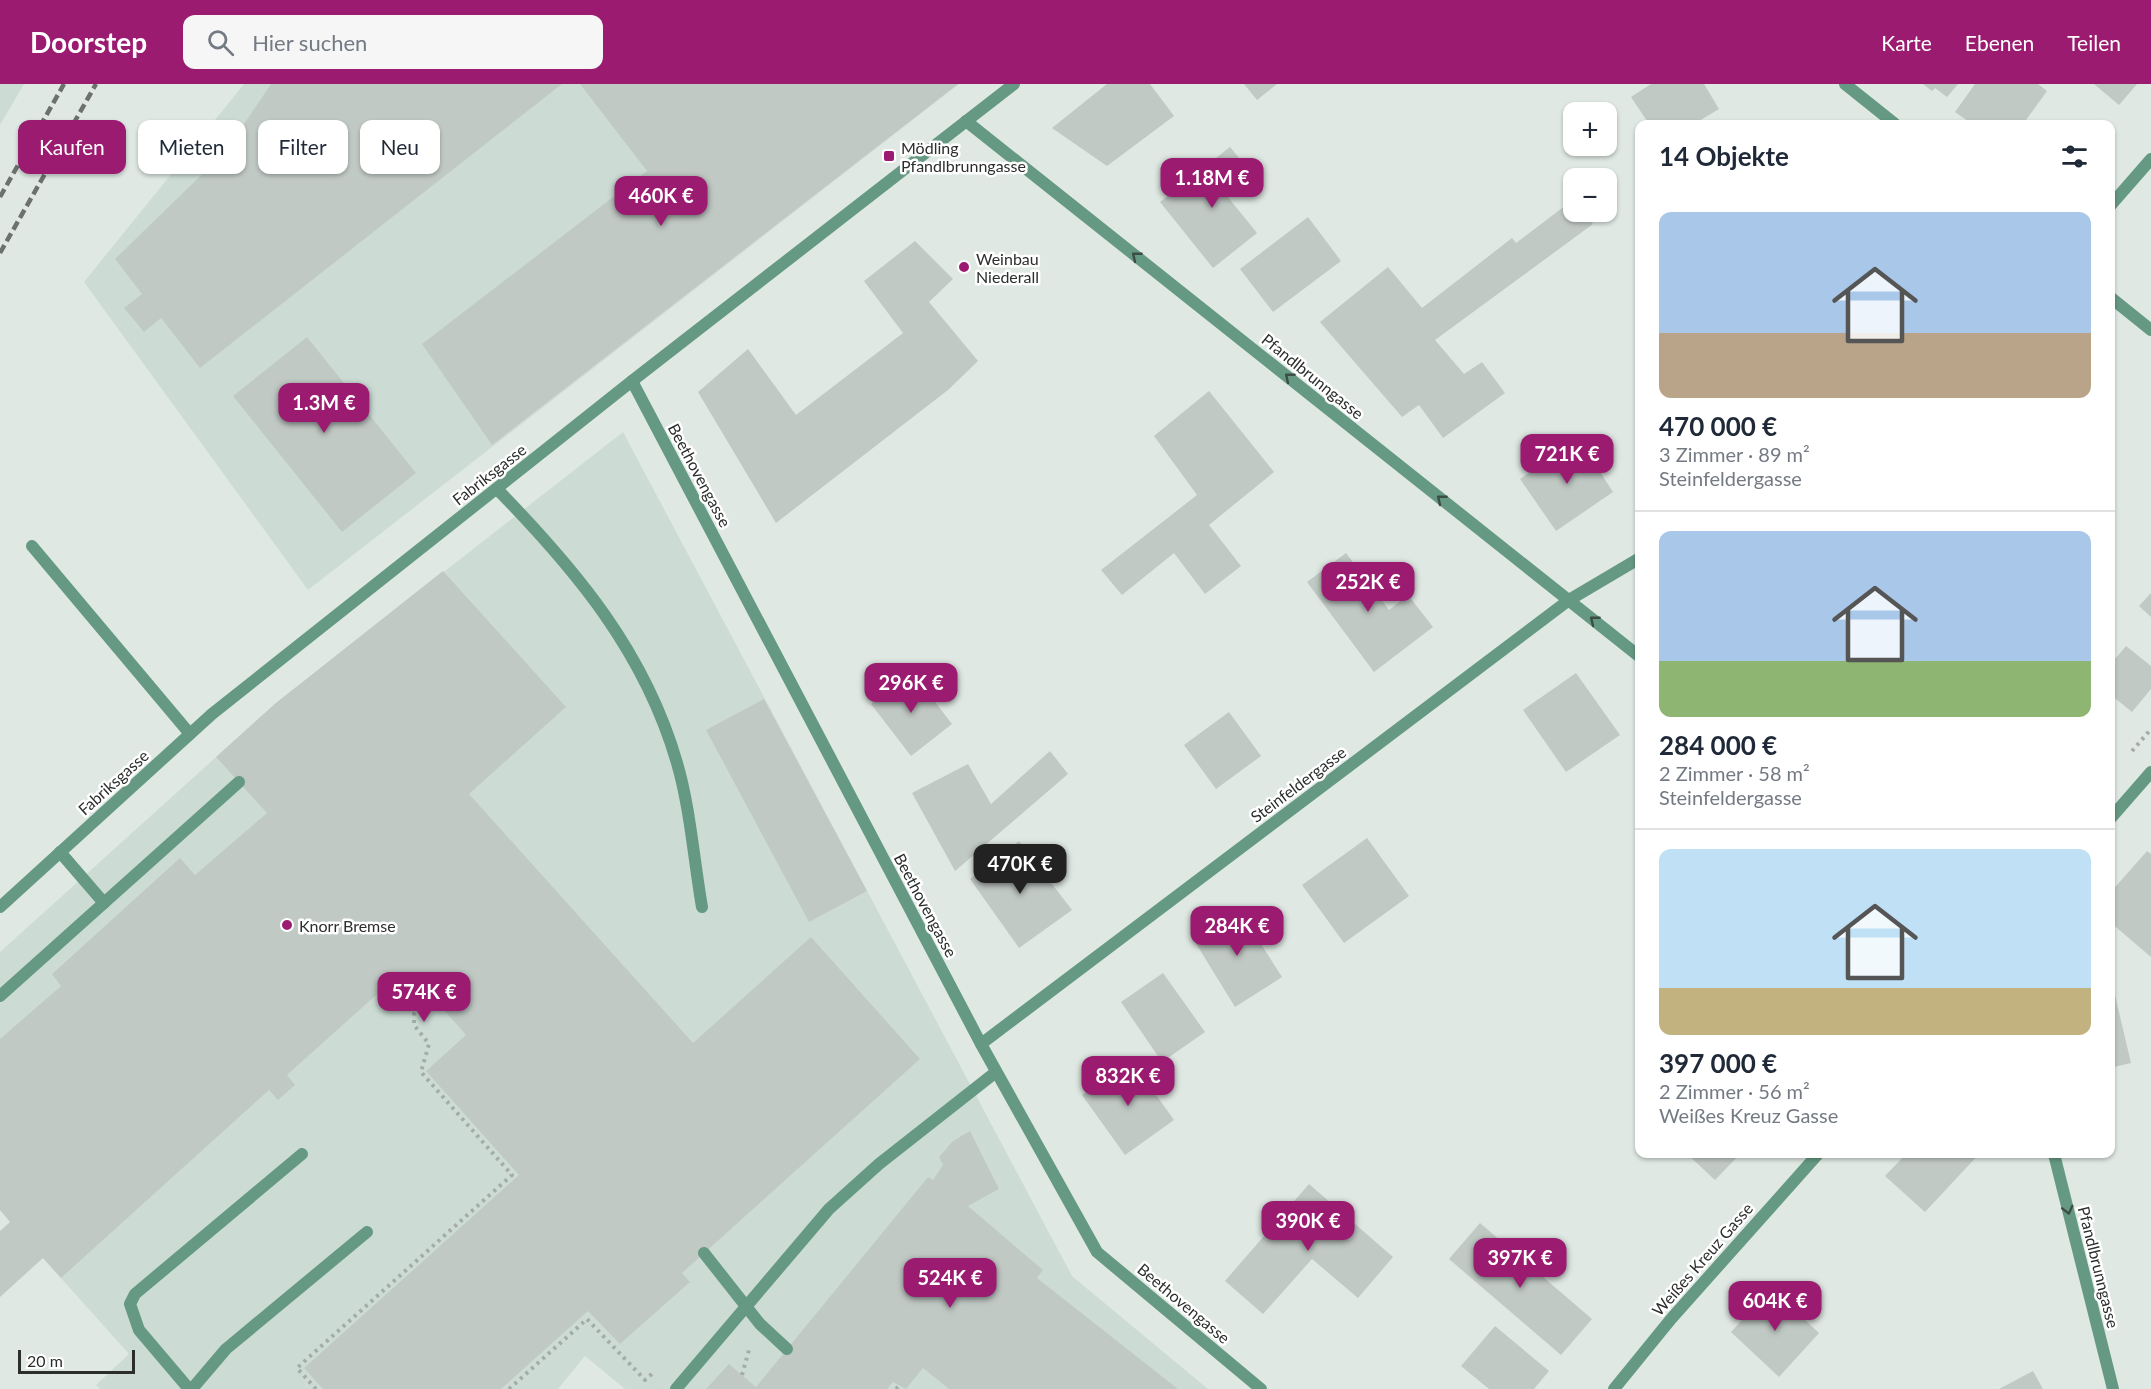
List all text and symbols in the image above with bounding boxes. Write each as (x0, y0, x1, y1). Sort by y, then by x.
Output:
search box (183, 15, 603, 69)
text: Doorstep (30, 25, 147, 59)
icon: search (204, 26, 237, 59)
text: Hier suchen (252, 29, 367, 56)
text: Karte (1881, 30, 1932, 55)
text: Ebenen (1965, 30, 2034, 55)
text: Teilen (2067, 30, 2121, 55)
map controls (1563, 102, 1617, 222)
button: + (1563, 102, 1617, 156)
chip: Kaufen (18, 120, 126, 174)
chip: Mieten (138, 120, 246, 174)
chip: Filter (258, 120, 348, 174)
chip: Neu (360, 120, 440, 174)
place label: Mödling Pfandlbrunngasse (901, 138, 1026, 175)
text: 14 Objekte (1659, 140, 1789, 172)
icon: filters (2058, 140, 2091, 173)
marker: Mödling Pfandlbrunngasse (882, 149, 896, 163)
pin: 1.18M € (1157, 158, 1267, 209)
text: 1.18M € (1175, 165, 1249, 189)
button: − (1563, 168, 1617, 222)
pin: 460K € (612, 176, 710, 227)
text: 460K € (629, 183, 693, 207)
place label: Weinbau Niederall (976, 249, 1039, 286)
icon: home (1821, 251, 1929, 359)
one-way arrow (1132, 252, 1143, 263)
marker: Weinbau Niederall (957, 260, 971, 274)
street label: Pfandlbrunngasse (1258, 329, 1368, 423)
one-way arrow (1284, 374, 1295, 385)
pin: 1.3M € (275, 383, 373, 434)
text: 1.3M € (292, 390, 356, 414)
text: 470 000 € (1659, 410, 1777, 442)
street label: Beethovengasse (665, 420, 735, 530)
pin: 721K € (1518, 434, 1616, 485)
street label: Fabriksgasse (448, 439, 530, 509)
text: 721K € (1535, 441, 1599, 465)
text: 3 Zimmer · 89 m² (1659, 442, 1810, 466)
text: Steinfeldergasse (1659, 466, 1802, 490)
one-way arrow (1437, 495, 1448, 506)
pin: 252K € (1319, 562, 1417, 613)
text: 252K € (1336, 569, 1400, 593)
icon: home (1821, 570, 1929, 678)
one-way arrow (1590, 617, 1601, 628)
pin: 296K € (862, 663, 960, 714)
text: 296K € (879, 670, 943, 694)
text: 284 000 € (1659, 729, 1777, 761)
street label: Steinfeldergasse (1247, 742, 1349, 826)
street label: Fabriksgasse (74, 745, 152, 819)
text: 2 Zimmer · 58 m² (1659, 761, 1810, 785)
text: Steinfeldergasse (1659, 785, 1802, 809)
pin: 470K € (971, 844, 1069, 895)
street label: Beethovengasse (891, 850, 961, 960)
text: 470K € (988, 851, 1052, 875)
icon: home (1821, 888, 1929, 996)
pin: 284K € (1188, 906, 1286, 957)
text: 284K € (1205, 913, 1269, 937)
place label: Knorr Bremse (299, 916, 396, 935)
marker: Knorr Bremse (280, 918, 294, 932)
pin: 574K € (375, 972, 473, 1023)
text: 574K € (392, 979, 456, 1003)
text: 397 000 € (1659, 1047, 1777, 1079)
pin: 832K € (1079, 1056, 1177, 1107)
text: 832K € (1096, 1063, 1160, 1087)
text: 2 Zimmer · 56 m² (1659, 1079, 1810, 1103)
text: Weißes Kreuz Gasse (1659, 1103, 1838, 1127)
street label: Weißes Kreuz Gasse (1648, 1199, 1756, 1319)
pin: 390K € (1259, 1201, 1357, 1252)
one-way arrow (2061, 1204, 2073, 1215)
street label: Pfandlbrunngasse (2075, 1204, 2123, 1330)
text: 390K € (1276, 1208, 1340, 1232)
pin: 397K € (1471, 1238, 1569, 1289)
text: 397K € (1488, 1245, 1552, 1269)
pin: 524K € (901, 1258, 999, 1309)
street label: Beethovengasse (1134, 1259, 1234, 1347)
text: 524K € (918, 1265, 982, 1289)
pin: 604K € (1726, 1281, 1824, 1332)
text: 604K € (1743, 1288, 1807, 1312)
scale bar (18, 1347, 135, 1374)
text: 20 m (27, 1351, 63, 1370)

